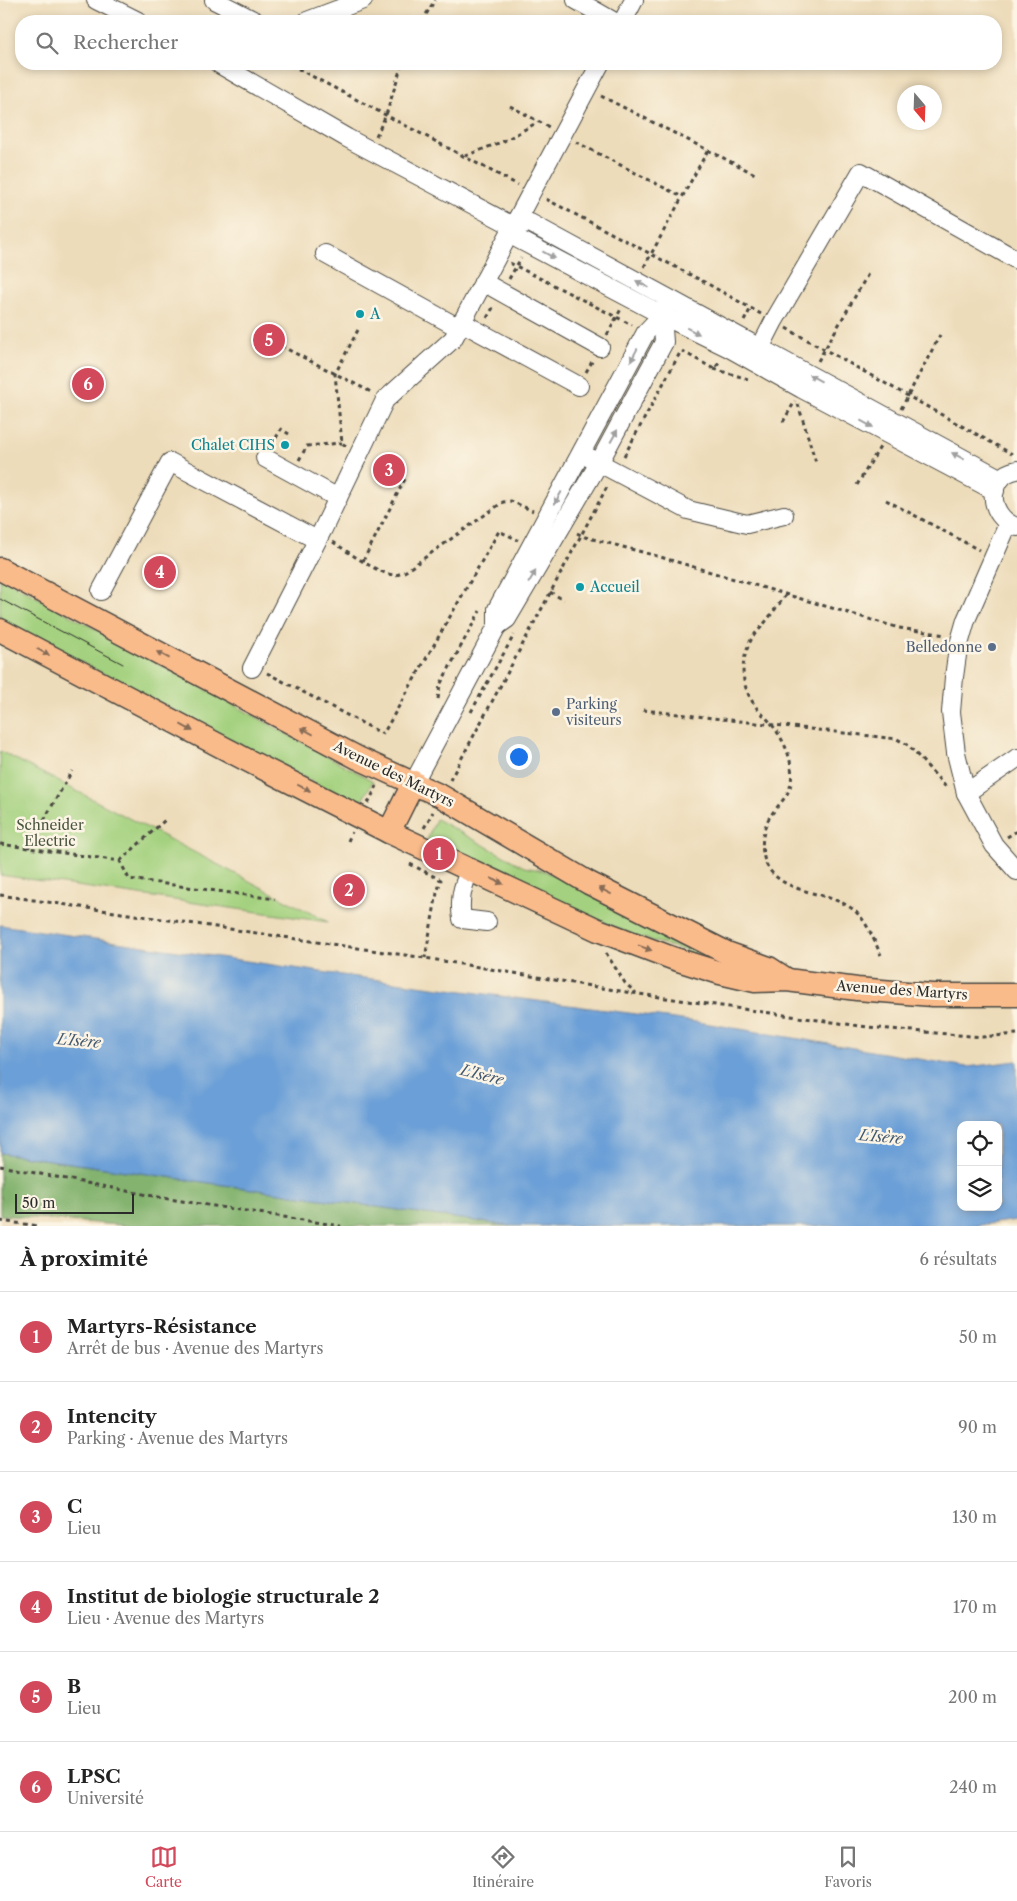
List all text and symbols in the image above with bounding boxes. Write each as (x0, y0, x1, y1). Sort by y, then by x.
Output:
search box (15, 15, 1002, 70)
icon: search (33, 29, 61, 57)
text: Rechercher (73, 31, 178, 54)
north arrow (897, 85, 942, 130)
one-way arrow (542, 251, 556, 259)
one-way arrow (635, 279, 649, 288)
place label: A (369, 305, 381, 323)
marker: A (354, 308, 366, 320)
pin: 5 (253, 321, 285, 359)
one-way arrow (686, 327, 700, 335)
one-way arrow (630, 347, 638, 362)
pin: 6 (72, 365, 104, 403)
one-way arrow (808, 374, 823, 382)
one-way arrow (860, 420, 875, 428)
one-way arrow (609, 430, 618, 443)
place label: Chalet CIHS (191, 436, 275, 454)
marker: Chalet CIHS (279, 439, 291, 451)
pin: 3 (373, 451, 405, 489)
one-way arrow (951, 452, 965, 460)
one-way arrow (553, 491, 562, 505)
pin: 4 (144, 553, 176, 591)
one-way arrow (528, 570, 537, 583)
place label: Accueil (589, 578, 640, 596)
marker: Accueil (574, 581, 586, 593)
place label: Belledonne (906, 638, 982, 656)
marker: Belledonne (986, 641, 998, 653)
one-way arrow (36, 648, 50, 656)
one-way arrow (156, 651, 170, 659)
place label: Parking visiteurs (565, 695, 622, 729)
marker: Parking visiteurs (550, 706, 562, 718)
one-way arrow (180, 724, 194, 732)
one-way arrow (300, 727, 314, 735)
street label: Avenue des Martyrs (330, 737, 457, 811)
your location (506, 744, 532, 770)
one-way arrow (297, 785, 311, 793)
park label: Schneider Electric (16, 816, 84, 850)
pin: 1 (423, 835, 455, 873)
pin: 2 (333, 871, 365, 909)
one-way arrow (490, 878, 504, 886)
one-way arrow (598, 887, 613, 895)
one-way arrow (638, 944, 652, 952)
street label: Avenue des Martyrs (835, 976, 968, 1004)
water label: L'Isère (55, 1029, 102, 1052)
water label: L'Isère (458, 1060, 506, 1089)
map controls (957, 1121, 1002, 1211)
button: locate (957, 1121, 1002, 1166)
water label: L'Isère (857, 1125, 904, 1148)
button: layers (957, 1166, 1002, 1211)
scale bar (15, 1191, 134, 1214)
text: 50 m (22, 1194, 55, 1212)
text: À proximité (20, 1246, 148, 1271)
text: 6 résultats (920, 1249, 997, 1269)
text: Martyrs-Résistance (67, 1315, 257, 1338)
text: 1 (32, 1327, 40, 1347)
text: 50 m (959, 1327, 997, 1347)
text: Arrêt de bus · Avenue des Martyrs (67, 1338, 323, 1358)
text: Intencity (67, 1405, 157, 1428)
text: 2 (31, 1417, 41, 1437)
text: 90 m (958, 1417, 997, 1437)
text: Parking · Avenue des Martyrs (67, 1428, 288, 1448)
text: C (67, 1495, 82, 1518)
text: 3 (31, 1507, 41, 1527)
text: 130 m (952, 1507, 997, 1527)
text: Lieu (67, 1518, 101, 1538)
text: Institut de biologie structurale 2 (67, 1585, 379, 1608)
text: 4 (31, 1597, 41, 1617)
text: 170 m (953, 1597, 997, 1617)
text: Lieu · Avenue des Martyrs (67, 1608, 264, 1628)
text: B (67, 1675, 81, 1698)
text: 5 (32, 1687, 40, 1707)
text: 200 m (948, 1687, 997, 1707)
text: Lieu (67, 1698, 101, 1718)
text: LPSC (67, 1765, 121, 1788)
text: 6 (31, 1777, 41, 1797)
text: 240 m (949, 1777, 997, 1797)
text: Université (67, 1788, 144, 1808)
tab: Carte (145, 1843, 182, 1891)
tab: Itinéraire (472, 1843, 534, 1891)
tab: Favoris (824, 1843, 872, 1891)

